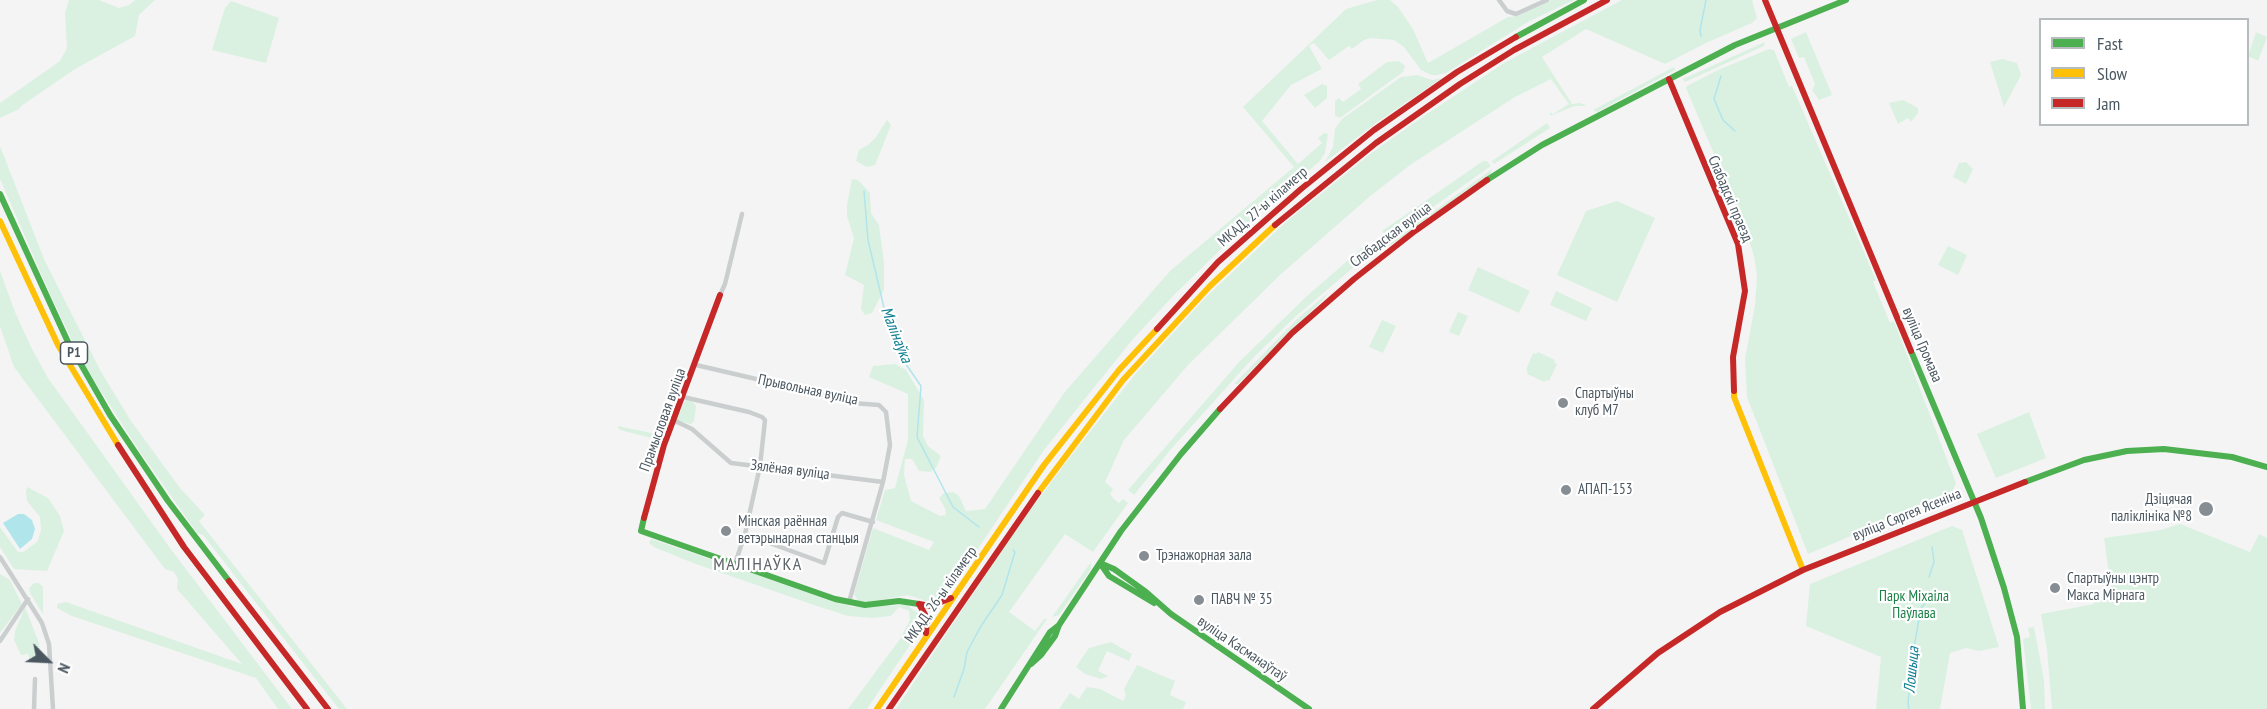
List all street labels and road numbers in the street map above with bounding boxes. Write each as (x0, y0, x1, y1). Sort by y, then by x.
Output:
street label: Слабадскі праезд (1704, 153, 1756, 245)
street label: МКАД, 27-ы кіламетр (1214, 163, 1312, 251)
street label: Слабадская вуліца (1347, 199, 1435, 271)
street label: вуліца Громава (1898, 305, 1946, 385)
road number: Р1 (60, 342, 88, 364)
street label: Прамысловая вуліца (636, 366, 690, 474)
street label: Прывольная вуліца (756, 371, 860, 409)
street label: Зялёная вуліца (749, 456, 831, 484)
street label: вуліца Сяргея Ясеніна (1850, 485, 1964, 545)
street label: МКАД, 26-ы кіламетр (901, 543, 981, 647)
street label: вуліца Касманаўтаў (1194, 612, 1290, 686)

